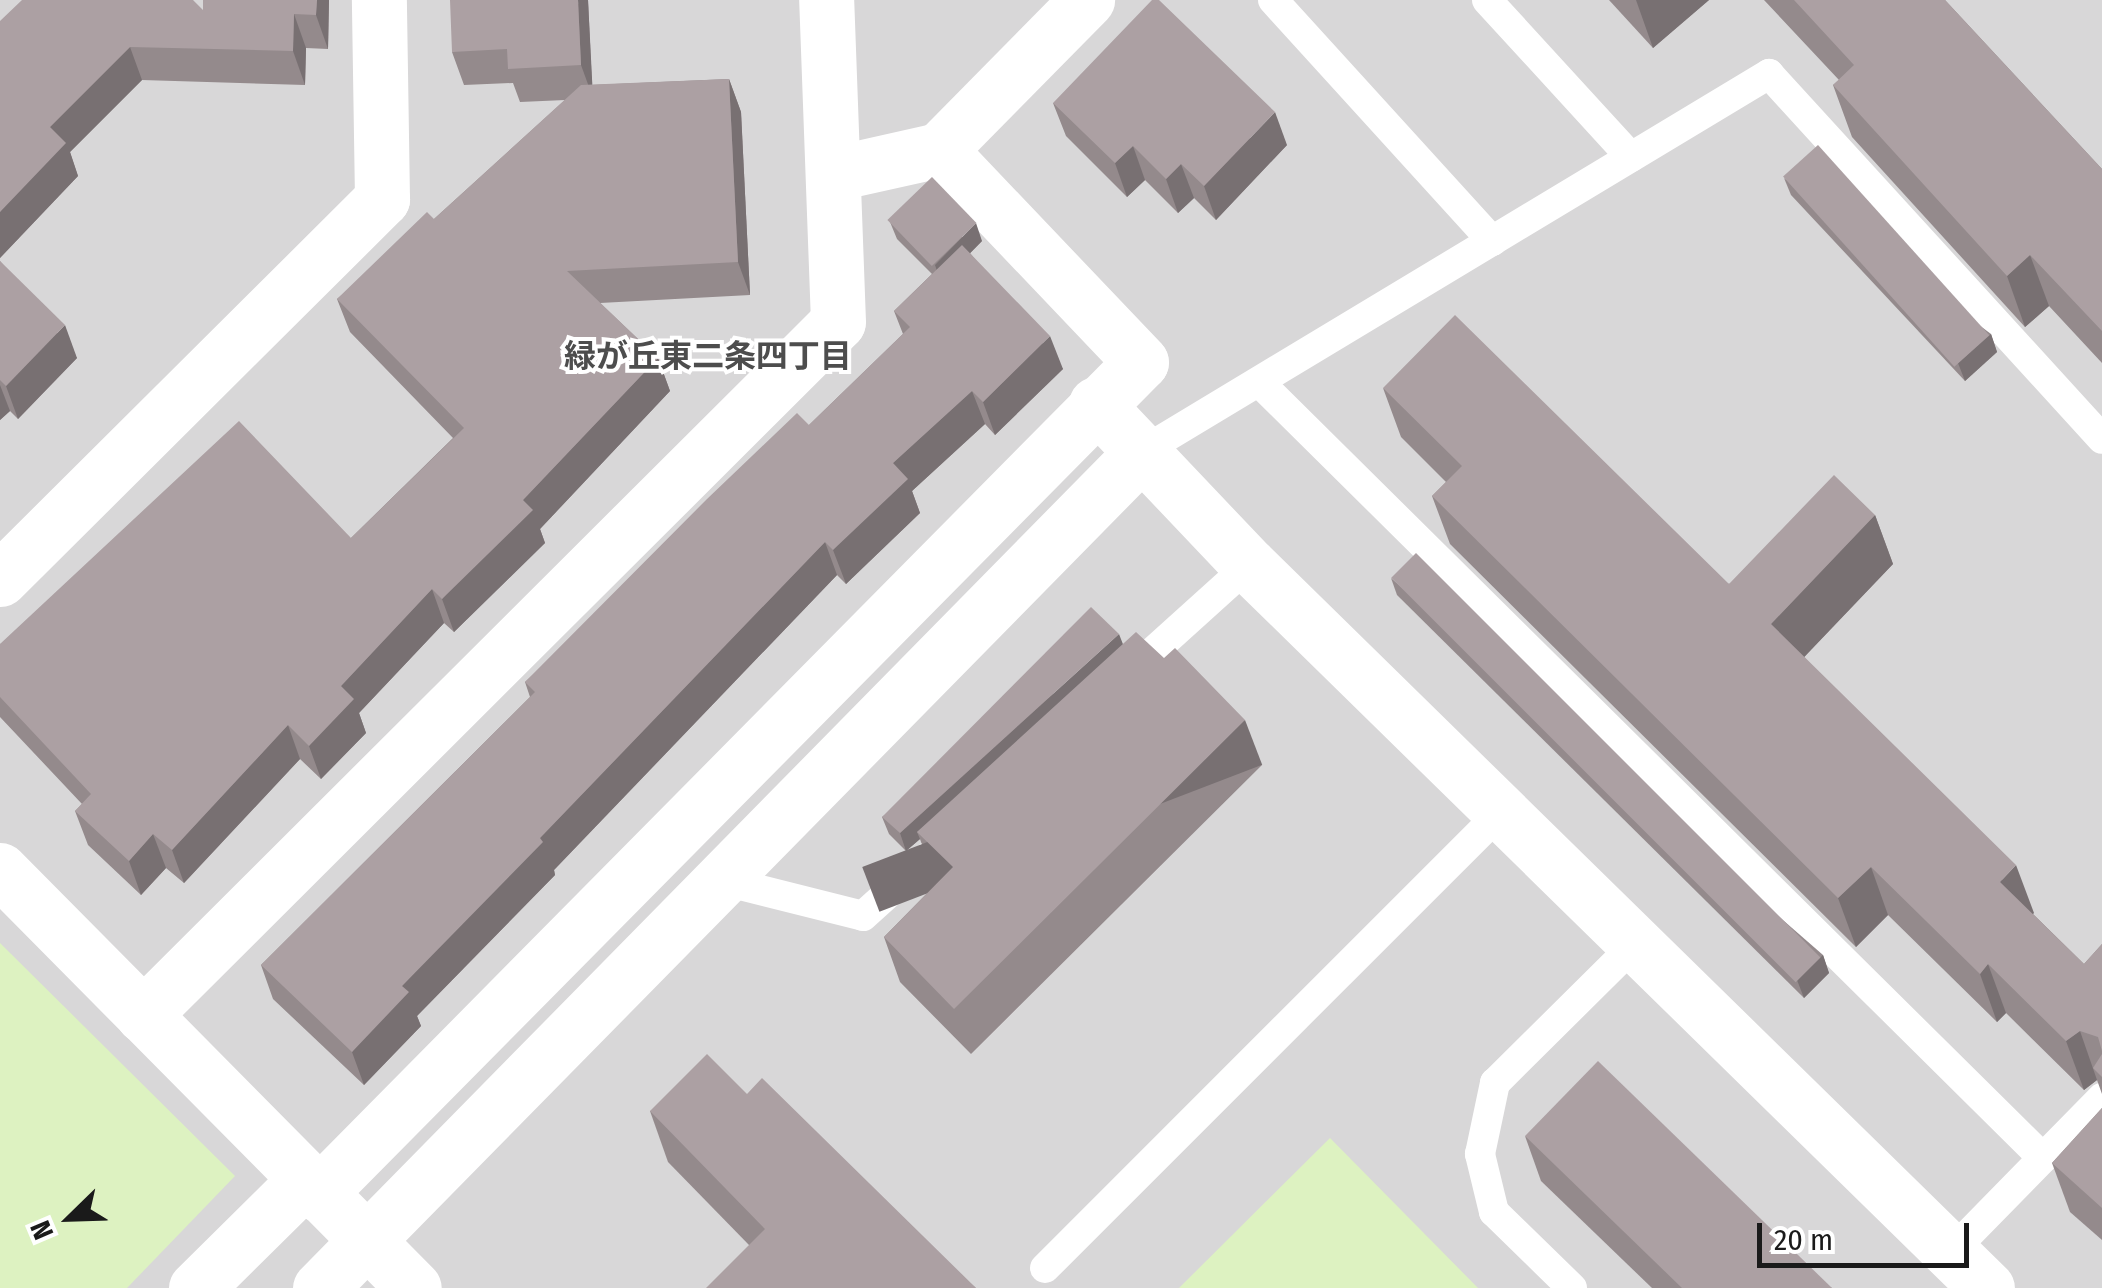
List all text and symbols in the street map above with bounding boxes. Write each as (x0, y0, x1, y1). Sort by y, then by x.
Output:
district label: 緑が丘東二条四丁目 (564, 337, 852, 375)
north arrow (20, 1168, 120, 1268)
scale bar (1762, 1203, 1974, 1265)
text: N (23, 1216, 60, 1244)
text: 20 m (1774, 1222, 1833, 1258)

